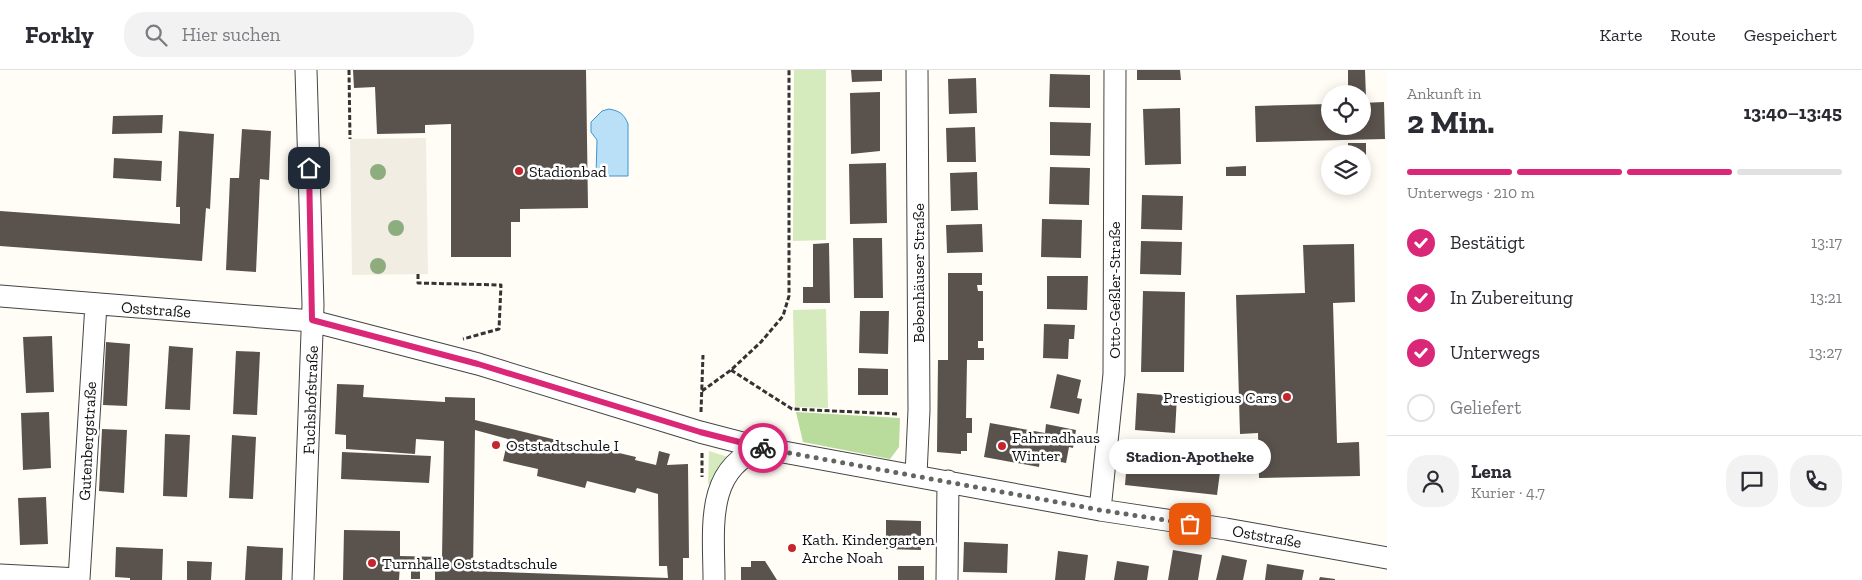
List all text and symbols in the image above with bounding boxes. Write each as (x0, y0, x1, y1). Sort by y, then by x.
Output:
search box (124, 12, 474, 57)
text: Forkly (25, 20, 94, 49)
icon: search (142, 21, 170, 49)
text: Hier suchen (182, 23, 281, 46)
text: Karte (1599, 24, 1642, 46)
text: Route (1670, 24, 1716, 46)
text: Gespeichert (1744, 24, 1837, 46)
text: Ankunft in (1407, 84, 1481, 103)
map controls (1321, 85, 1371, 195)
button: locate (1321, 85, 1371, 135)
text: 13:40–13:45 (1743, 101, 1842, 124)
text: 2 Min. (1407, 103, 1495, 141)
button: layers (1321, 145, 1371, 195)
pin (288, 147, 330, 189)
icon: home (295, 154, 323, 182)
place label: Stadionbad (529, 162, 607, 181)
marker: Stadionbad (513, 165, 525, 177)
text: Unterwegs · 210 m (1407, 183, 1535, 202)
street label: Bebenhäuser Straße (909, 203, 928, 343)
street label: Otto-Geßler-Straße (1105, 221, 1124, 359)
icon: check (1407, 229, 1435, 257)
text: Bestätigt (1450, 231, 1525, 254)
text: 13:17 (1811, 233, 1842, 252)
icon: check (1407, 284, 1435, 312)
text: In Zubereitung (1450, 286, 1573, 309)
text: 13:21 (1810, 288, 1842, 307)
street label: Oststraße (120, 298, 192, 321)
icon: check (1407, 339, 1435, 367)
text: Unterwegs (1450, 341, 1540, 364)
text: 13:27 (1809, 343, 1842, 362)
street label: Fuchshofstraße (299, 345, 322, 455)
street label: Gutenbergstraße (75, 381, 100, 501)
place label: Prestigious Cars (1163, 388, 1277, 407)
marker: Prestigious Cars (1281, 391, 1293, 403)
text: Geliefert (1450, 396, 1521, 419)
courier (738, 423, 788, 473)
place label: Fahrradhaus Winter (1012, 428, 1100, 465)
icon: bike (749, 434, 777, 462)
place label: Oststadtschule I (506, 436, 619, 455)
marker: Oststadtschule I (490, 439, 502, 451)
callout: Stadion-Apotheke (1109, 439, 1271, 474)
marker: Fahrradhaus Winter (996, 440, 1008, 452)
text: Stadion-Apotheke (1126, 447, 1254, 466)
button: person (1407, 455, 1459, 507)
button: chat (1726, 455, 1778, 507)
button: phone (1790, 455, 1842, 507)
text: Lena (1471, 460, 1512, 483)
text: Kurier · 4.7 (1471, 483, 1545, 502)
pin (1169, 503, 1211, 545)
icon: bag (1176, 510, 1204, 538)
street label: Oststraße (1231, 521, 1303, 552)
place label: Kath. Kindergarten Arche Noah (802, 530, 936, 567)
marker: Kath. Kindergarten Arche Noah (786, 542, 798, 554)
place label: Turnhalle Oststadtschule (382, 554, 557, 573)
marker: Turnhalle Oststadtschule (366, 557, 378, 569)

